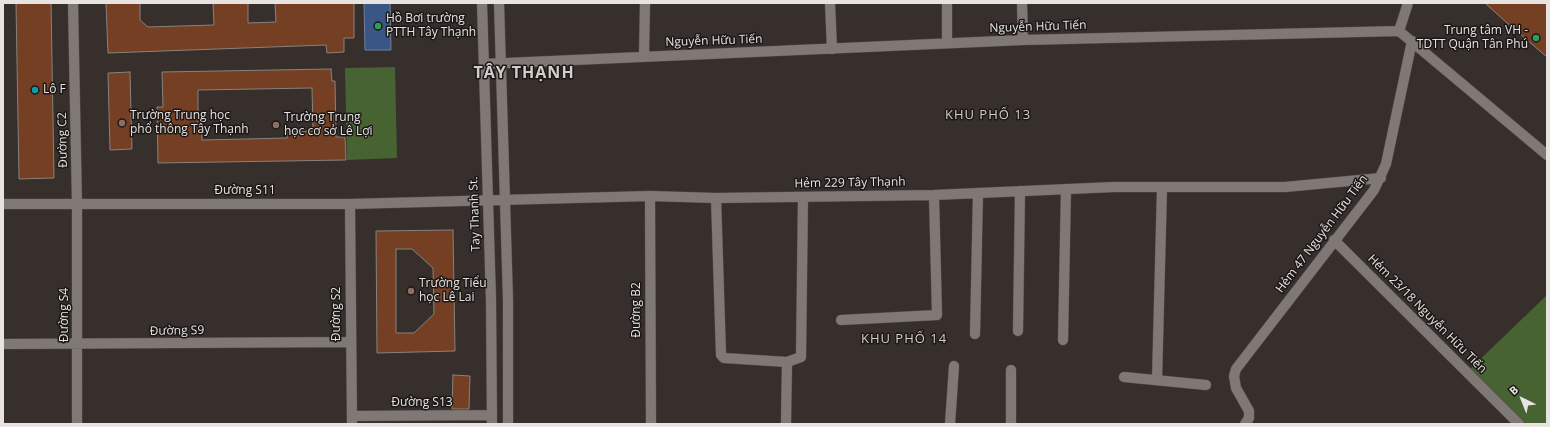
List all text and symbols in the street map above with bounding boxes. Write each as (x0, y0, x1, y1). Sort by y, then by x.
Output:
place label: Hồ Bơi trường PTTH Tây Thạnh (386, 12, 476, 40)
street label: Nguyễn Hữu Tiến (989, 18, 1087, 36)
marker: Hồ Bơi trường PTTH Tây Thạnh (373, 21, 383, 31)
place label: Trung tâm VH - TDTT Quận Tân Phú (1417, 24, 1528, 52)
street label: Nguyễn Hữu Tiến (665, 32, 763, 50)
marker: Trung tâm VH - TDTT Quận Tân Phú (1531, 33, 1541, 43)
district label: TÂY THẠNH (473, 63, 575, 83)
place label: Lô F (43, 83, 66, 97)
marker: Lô F (30, 85, 40, 95)
district label: KHU PHỐ 13 (945, 107, 1031, 123)
place label: Trường Trung học phổ thông Tây Thạnh (130, 109, 249, 137)
place label: Trường Trung học cơ sở Lê Lợi (284, 111, 373, 139)
street label: Đường C2 (55, 112, 71, 168)
marker: Trường Trung học phổ thông Tây Thạnh (117, 118, 127, 128)
marker: Trường Trung học cơ sở Lê Lợi (271, 120, 281, 130)
street label: Hẻm 47 Nguyễn Hữu Tiến (1273, 172, 1371, 296)
street label: Hẻm 229 Tây Thạnh (794, 175, 906, 191)
street label: Tay Thanh St. (466, 176, 484, 252)
street label: Đường S11 (214, 184, 276, 198)
street label: Hẻm 23/18 Nguyễn Hữu Tiến (1365, 252, 1489, 376)
place label: Trường Tiểu học Lê Lai (419, 277, 487, 305)
street label: Đường B2 (630, 282, 644, 338)
marker: Trường Tiểu học Lê Lai (406, 286, 416, 296)
street label: Đường S2 (330, 287, 344, 341)
street label: Đường S4 (58, 288, 72, 342)
street label: Đường S9 (150, 323, 204, 339)
district label: KHU PHỐ 14 (861, 331, 947, 347)
north arrow (1502, 379, 1542, 419)
text: B (1506, 382, 1521, 398)
street label: Đường S13 (391, 396, 453, 410)

